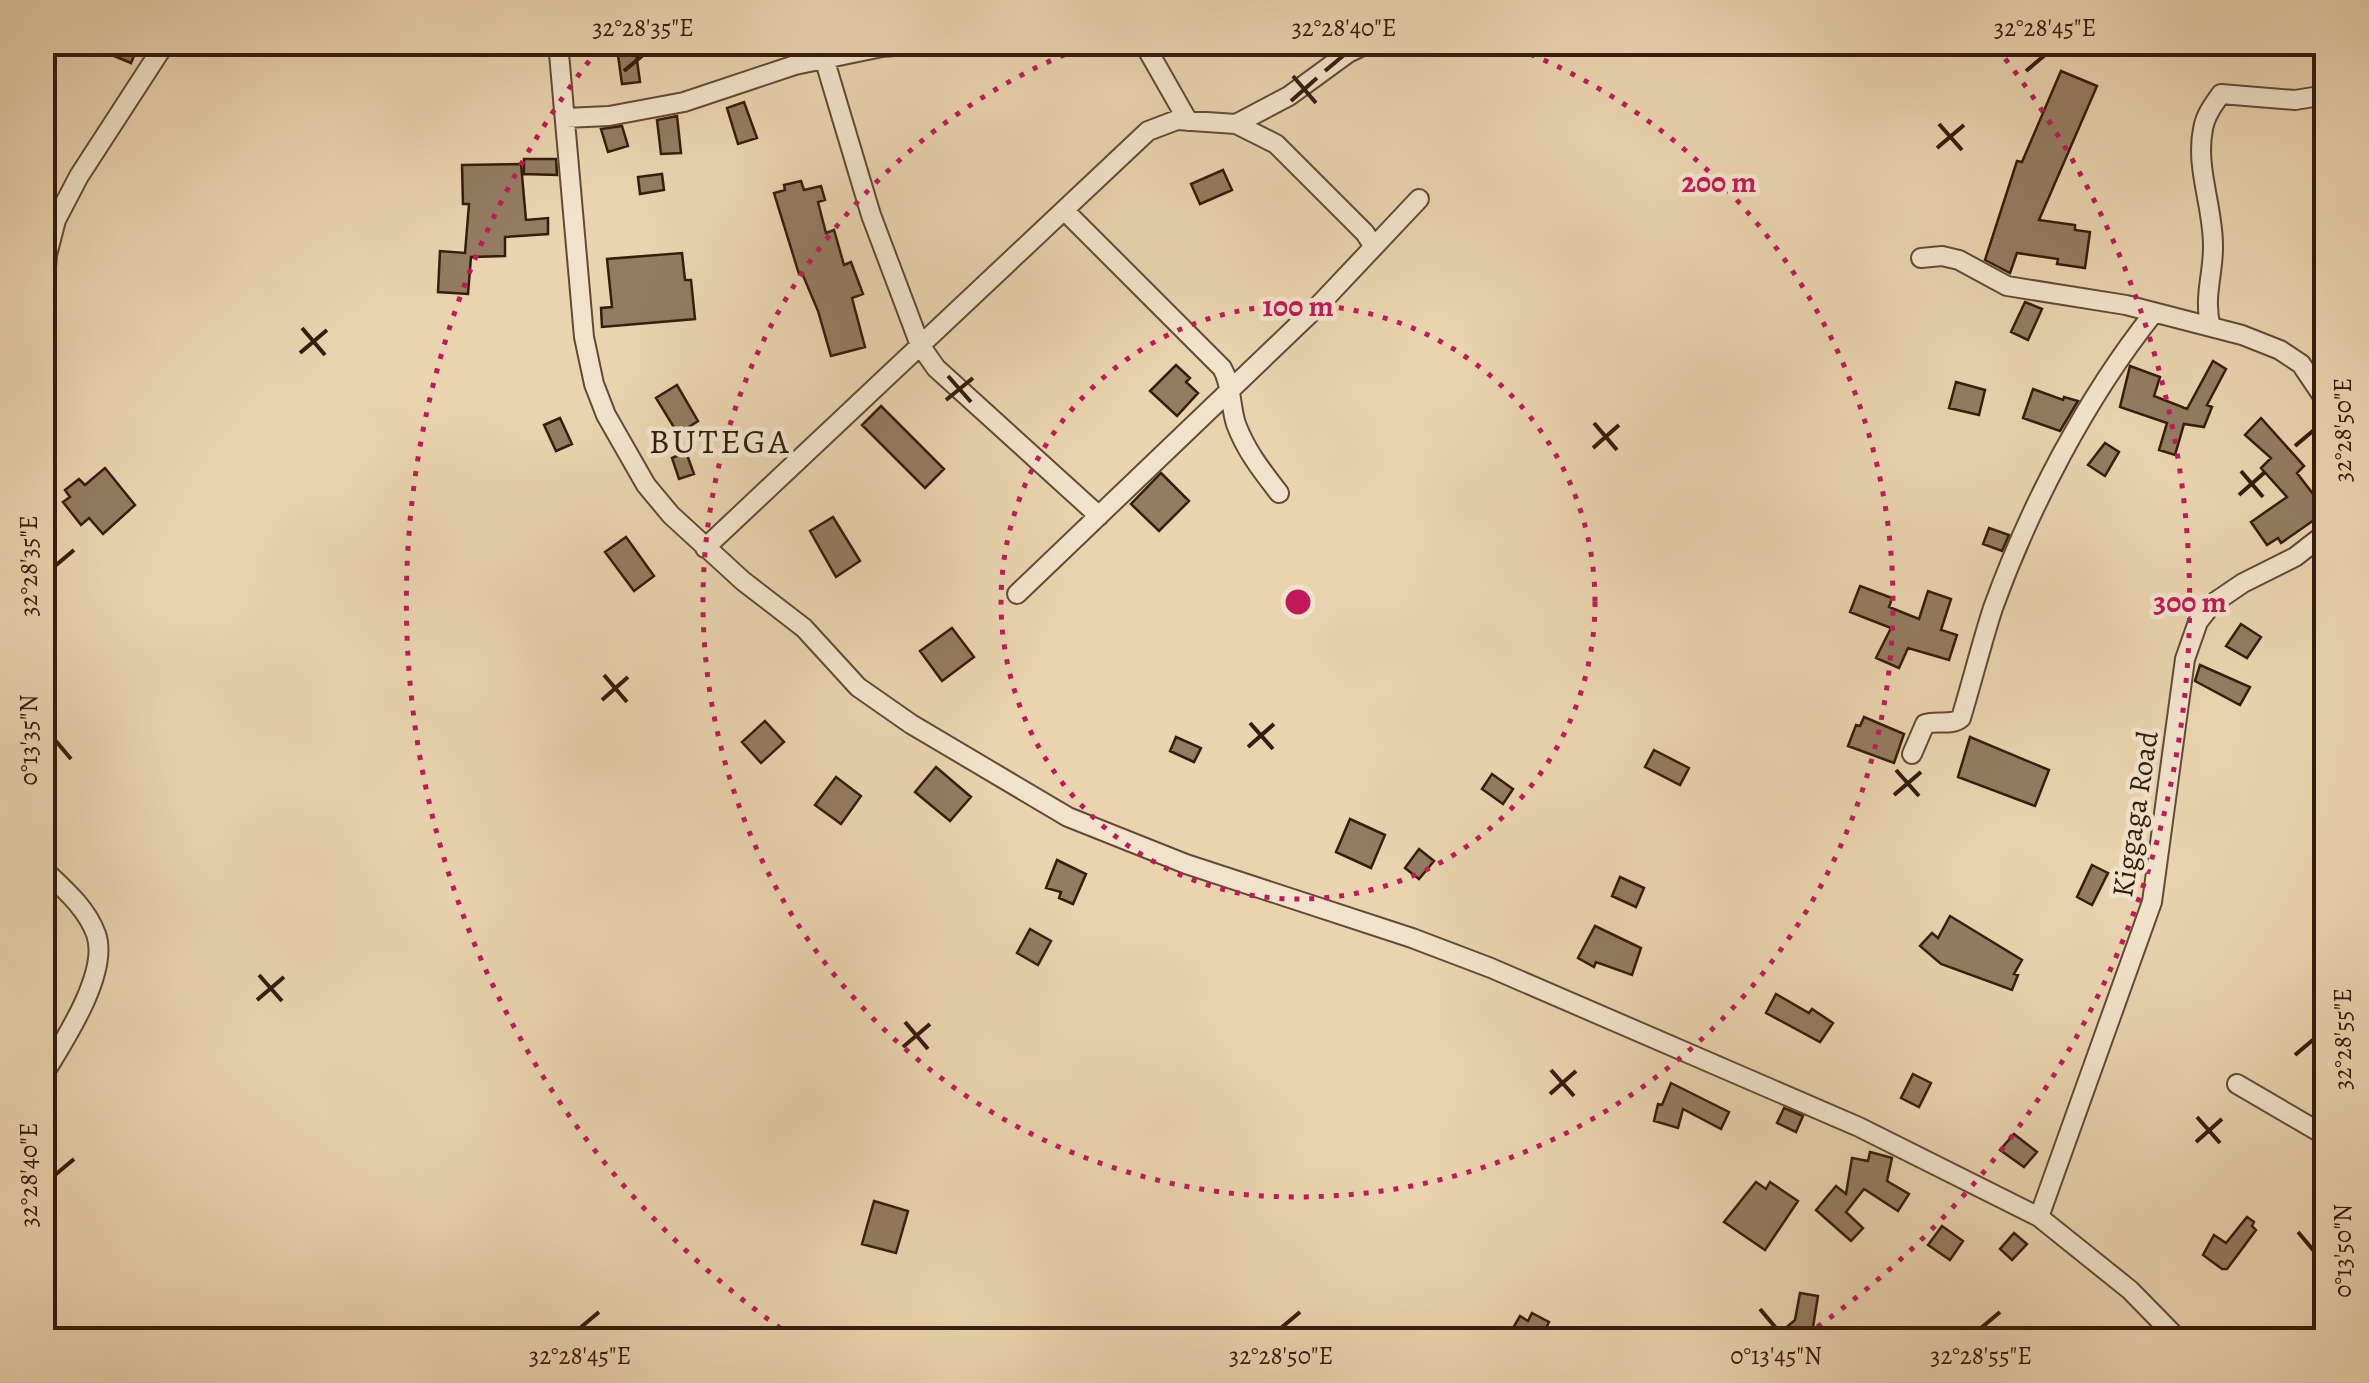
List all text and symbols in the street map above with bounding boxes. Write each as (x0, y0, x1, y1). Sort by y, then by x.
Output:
text: 32°28'35"E (592, 11, 694, 45)
text: 32°28'40"E (1291, 11, 1397, 45)
text: 32°28'45"E (1994, 11, 2096, 45)
text: 200 m (1681, 162, 1757, 202)
text: 100 m (1262, 286, 1334, 326)
text: 32°28'50"E (2326, 378, 2360, 482)
district label: BUTEGA (649, 417, 791, 465)
text: 32°28'35"E (12, 515, 46, 617)
text: 300 m (2153, 582, 2227, 622)
centre of rings (1280, 584, 1316, 620)
text: 0°13'35"N (12, 695, 46, 785)
street label: Kiggaga Road (2102, 727, 2168, 900)
text: 32°28'55"E (2326, 988, 2360, 1090)
text: 32°28'40"E (12, 1122, 46, 1228)
text: 0°13'50"N (2326, 1204, 2360, 1298)
text: 32°28'45"E (529, 1339, 631, 1373)
text: 32°28'50"E (1229, 1339, 1333, 1373)
text: 0°13'45"N (1730, 1339, 1822, 1373)
text: 32°28'55"E (1930, 1339, 2032, 1373)

